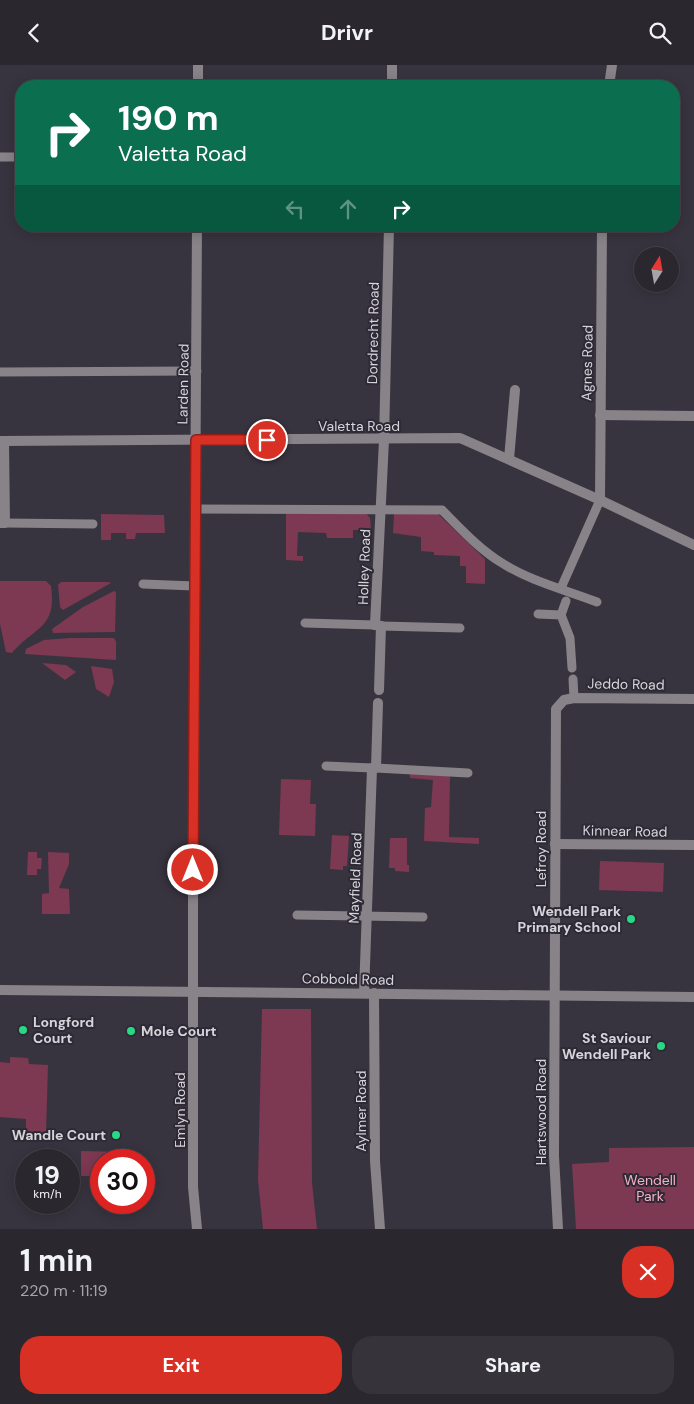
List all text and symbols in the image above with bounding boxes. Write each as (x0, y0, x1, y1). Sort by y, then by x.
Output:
text: Drivr (321, 18, 373, 47)
icon: back (20, 19, 48, 47)
icon: search (646, 19, 674, 47)
text: 190 m (118, 95, 219, 141)
icon: right (35, 100, 100, 165)
text: Valetta Road (118, 139, 247, 168)
icon: left (281, 195, 309, 223)
icon: ahead (334, 195, 362, 223)
icon: right (387, 195, 415, 223)
north arrow (634, 247, 679, 293)
map controls (634, 247, 679, 292)
street label: Dordrecht Road (363, 282, 383, 384)
street label: Agnes Road (577, 325, 597, 401)
street label: Larden Road (173, 343, 193, 425)
street label: Valetta Road (318, 417, 400, 435)
pin (246, 419, 288, 461)
icon: arrive (253, 426, 281, 454)
street label: Holley Road (354, 529, 374, 605)
street label: Jeddo Road (587, 674, 665, 694)
street label: Lefroy Road (532, 811, 550, 887)
street label: Kinnear Road (583, 821, 667, 841)
street label: Mayfield Road (344, 832, 366, 924)
position arrow (166, 843, 218, 895)
place label: Wendell Park Primary School (518, 902, 621, 936)
marker: Wendell Park Primary School (625, 913, 637, 925)
street label: Cobbold Road (302, 969, 394, 989)
place label: Longford Court (33, 1013, 94, 1047)
place label: Mole Court (141, 1022, 217, 1040)
marker: Longford Court (17, 1024, 29, 1036)
marker: Mole Court (125, 1025, 137, 1037)
place label: St Saviour Wendell Park (562, 1029, 651, 1063)
marker: St Saviour Wendell Park (655, 1040, 667, 1052)
street label: Hartswood Road (532, 1059, 550, 1165)
street label: Aylmer Road (352, 1070, 370, 1152)
street label: Emlyn Road (171, 1072, 189, 1148)
place label: Wandle Court (12, 1126, 106, 1144)
marker: Wandle Court (110, 1129, 122, 1141)
speed limit sign: 30 (90, 1149, 155, 1214)
text: 19 (35, 1159, 60, 1192)
park label: Wendell Park (624, 1171, 676, 1205)
text: km/h (33, 1186, 62, 1202)
text: 1 min (20, 1241, 93, 1280)
button: close (622, 1246, 674, 1298)
text: 220 m · 11:19 (20, 1280, 108, 1301)
button: Exit (20, 1336, 342, 1394)
button: Share (352, 1336, 674, 1394)

